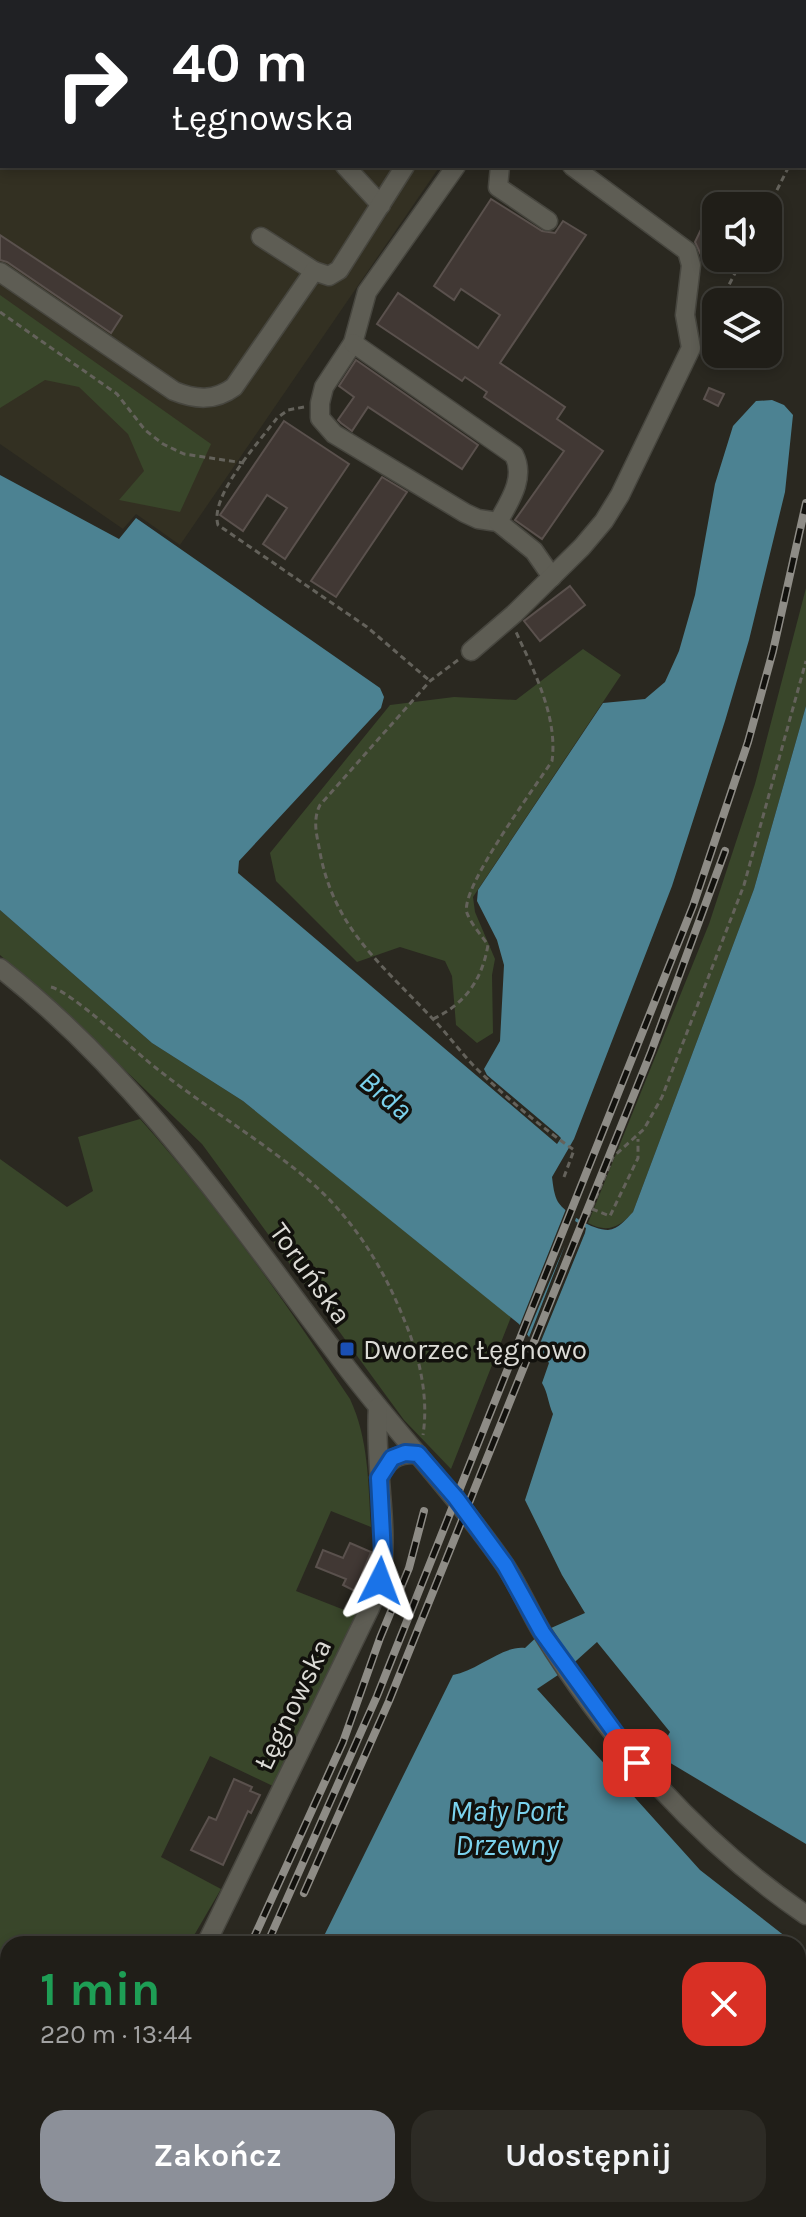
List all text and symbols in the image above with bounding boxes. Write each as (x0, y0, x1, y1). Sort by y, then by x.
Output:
text: 40 m (172, 30, 308, 95)
icon: right (40, 32, 144, 136)
text: Łęgnowska (172, 97, 354, 139)
map controls (702, 192, 782, 368)
button: sound (702, 192, 782, 272)
button: layers (702, 288, 782, 368)
water label: Brda (352, 1062, 420, 1128)
street label: Toruńska (263, 1216, 358, 1330)
place label: Dworzec Łęgnowo (363, 1333, 587, 1366)
marker: Dworzec Łęgnowo (338, 1340, 356, 1358)
position arrow (338, 1539, 422, 1623)
street label: Łęgnowska (247, 1633, 338, 1775)
pin (603, 1729, 671, 1797)
icon: arrive (615, 1741, 659, 1785)
water label: Mały Port Drzewny (449, 1793, 565, 1863)
text: 1 min (40, 1961, 160, 2017)
button: close (682, 1962, 766, 2046)
text: 220 m · 13:44 (40, 2019, 192, 2050)
button: Zakończ (40, 2110, 395, 2202)
button: Udostępnij (411, 2110, 766, 2202)

